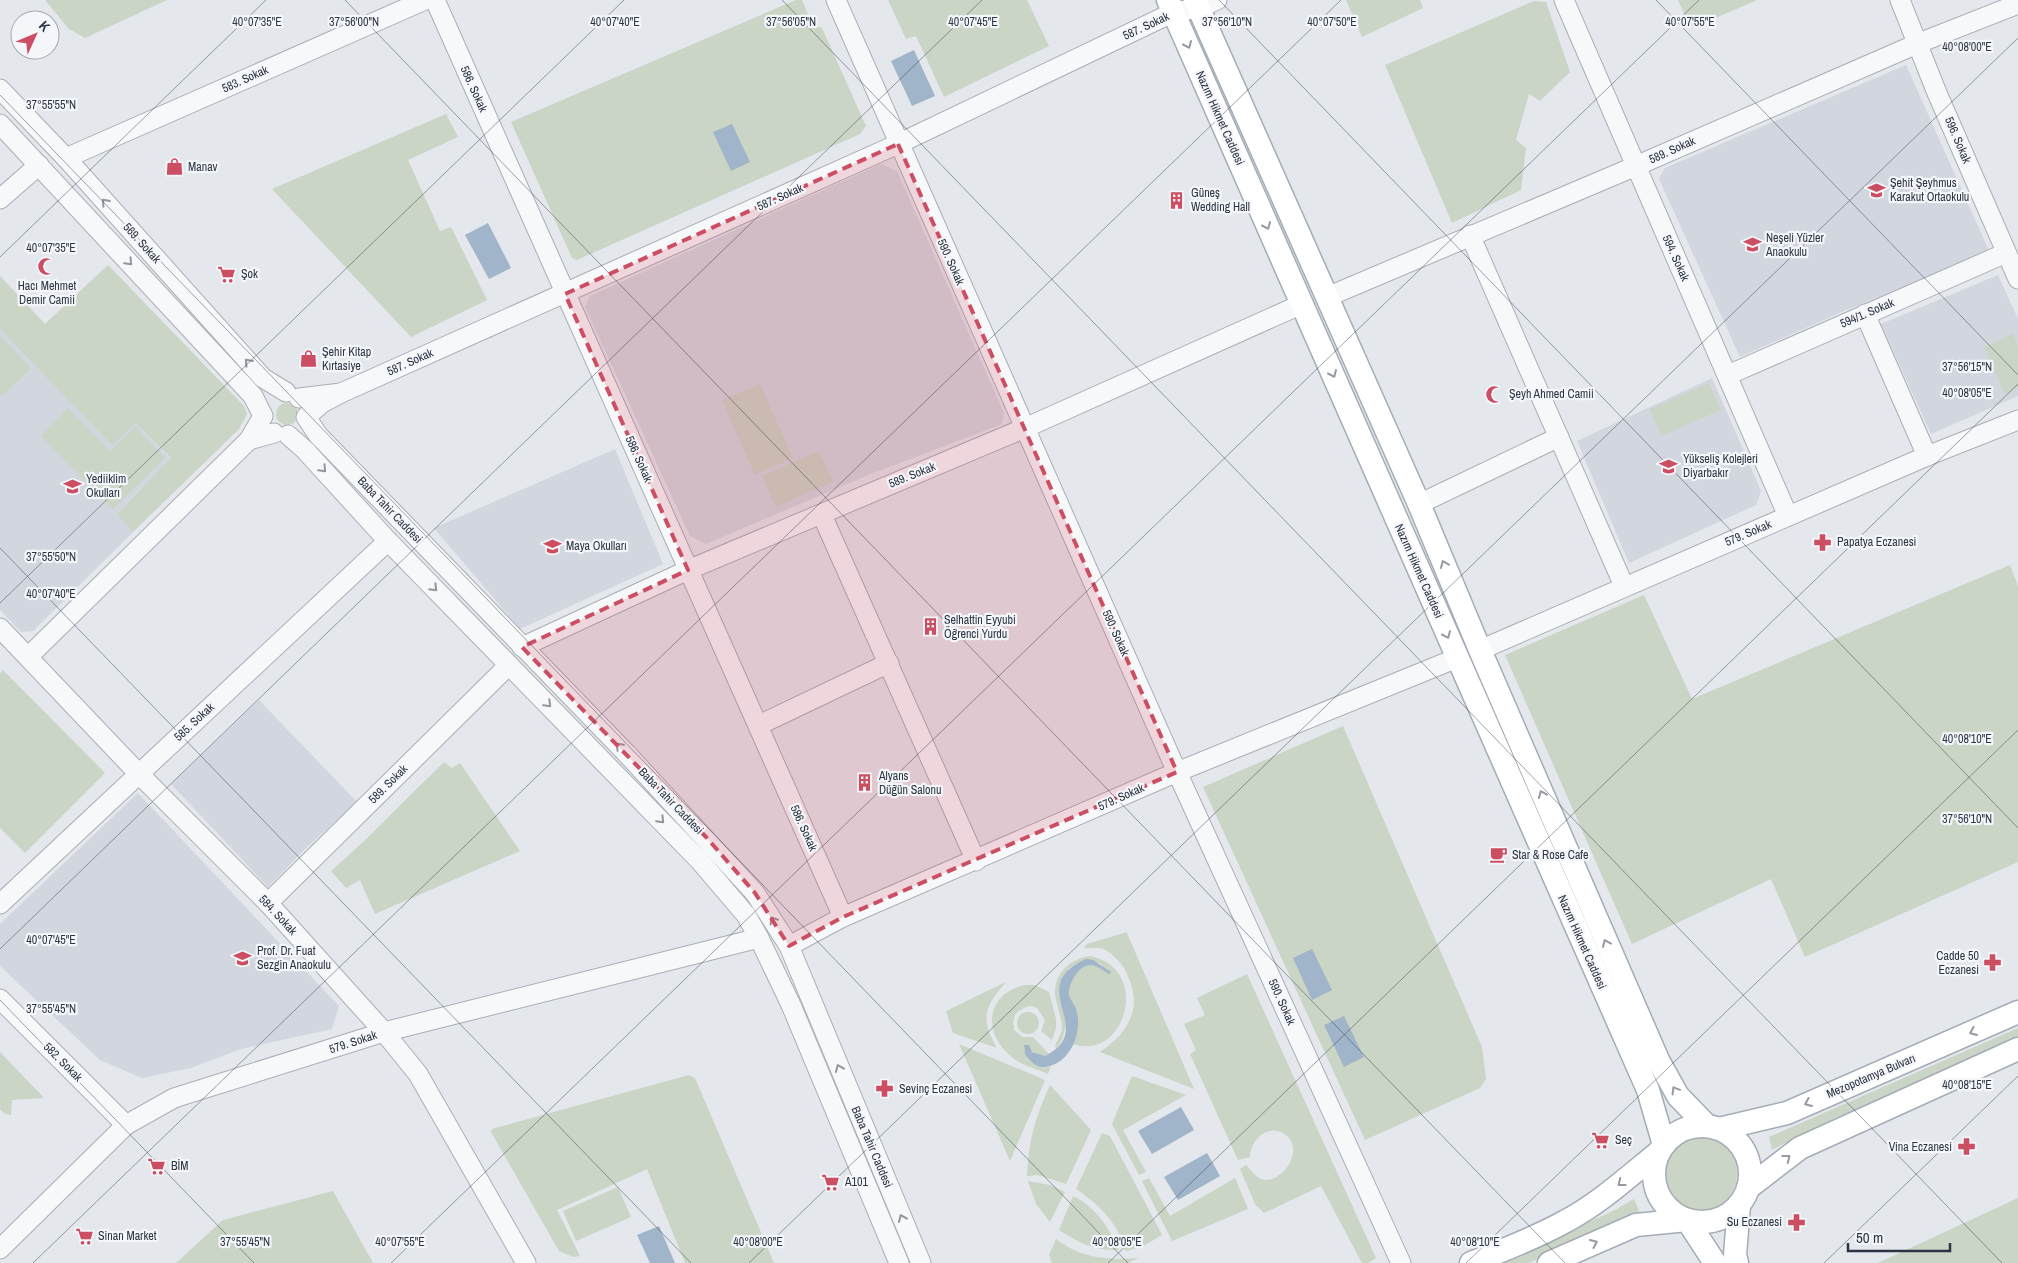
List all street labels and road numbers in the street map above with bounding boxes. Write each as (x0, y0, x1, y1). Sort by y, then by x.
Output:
street label: 587. Sokak (1120, 8, 1172, 44)
street label: 583. Sokak (219, 62, 271, 96)
street label: 586. Sokak (457, 63, 491, 115)
street label: Nazım Hikmet Caddesi (1192, 68, 1248, 168)
street label: 596. Sokak (1941, 114, 1975, 166)
street label: 589. Sokak (1646, 133, 1698, 167)
street label: 587. Sokak (754, 180, 806, 214)
street label: 569. Sokak (120, 219, 164, 267)
street label: 594. Sokak (1659, 232, 1693, 284)
street label: 590. Sokak (934, 236, 968, 288)
street label: 594/1. Sokak (1837, 294, 1897, 332)
street label: 587. Sokak (384, 345, 436, 379)
street label: 586. Sokak (622, 433, 656, 485)
street label: 589. Sokak (886, 458, 938, 492)
street label: Baba Tahir Caddesi (354, 473, 426, 547)
street label: 579. Sokak (1722, 516, 1774, 550)
street label: Nazım Hikmet Caddesi (1391, 521, 1447, 621)
street label: 590. Sokak (1099, 607, 1133, 659)
street label: 585. Sokak (171, 699, 218, 745)
street label: 589. Sokak (365, 761, 411, 807)
street label: Baba Tahir Caddesi (635, 764, 707, 838)
street label: 579. Sokak (1095, 780, 1147, 814)
street label: 586. Sokak (787, 802, 821, 854)
street label: 584. Sokak (255, 892, 301, 939)
street label: Nazım Hikmet Caddesi (1554, 892, 1610, 992)
street label: 590. Sokak (1265, 976, 1299, 1028)
street label: 579. Sokak (327, 1027, 379, 1057)
street label: 582. Sokak (40, 1039, 86, 1085)
street label: Mezopotamya Bulvarı (1824, 1050, 1918, 1102)
street label: Baba Tahir Caddesi (848, 1104, 896, 1190)

